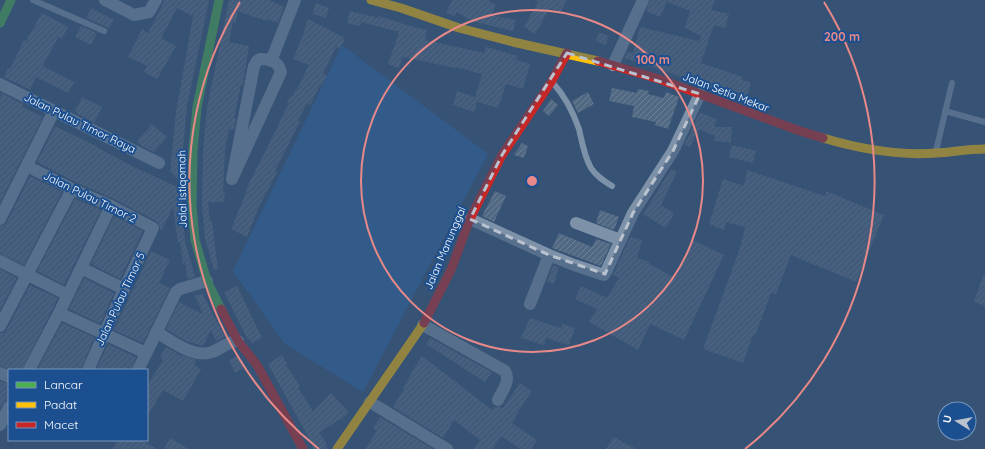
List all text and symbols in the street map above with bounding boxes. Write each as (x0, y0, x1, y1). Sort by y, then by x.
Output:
text: 200 m (824, 29, 860, 44)
text: 100 m (636, 52, 670, 67)
street label: Jalan Setia Mekar (681, 69, 772, 115)
street label: Jalan Pulau Timor Raya (22, 90, 138, 156)
street label: Jalal Istiqomah (174, 150, 190, 228)
street label: Jalan Pulau Timor 2 (41, 168, 139, 226)
centre of rings (525, 174, 539, 188)
street label: Jalan Manunggal (421, 204, 469, 292)
street label: Jalan Pulau Timor 5 (92, 250, 148, 348)
legend (8, 369, 148, 441)
text: Lancar (44, 377, 83, 392)
text: Padat (44, 397, 77, 412)
north arrow (937, 401, 977, 441)
text: U (940, 414, 955, 424)
text: Macet (44, 417, 78, 432)

